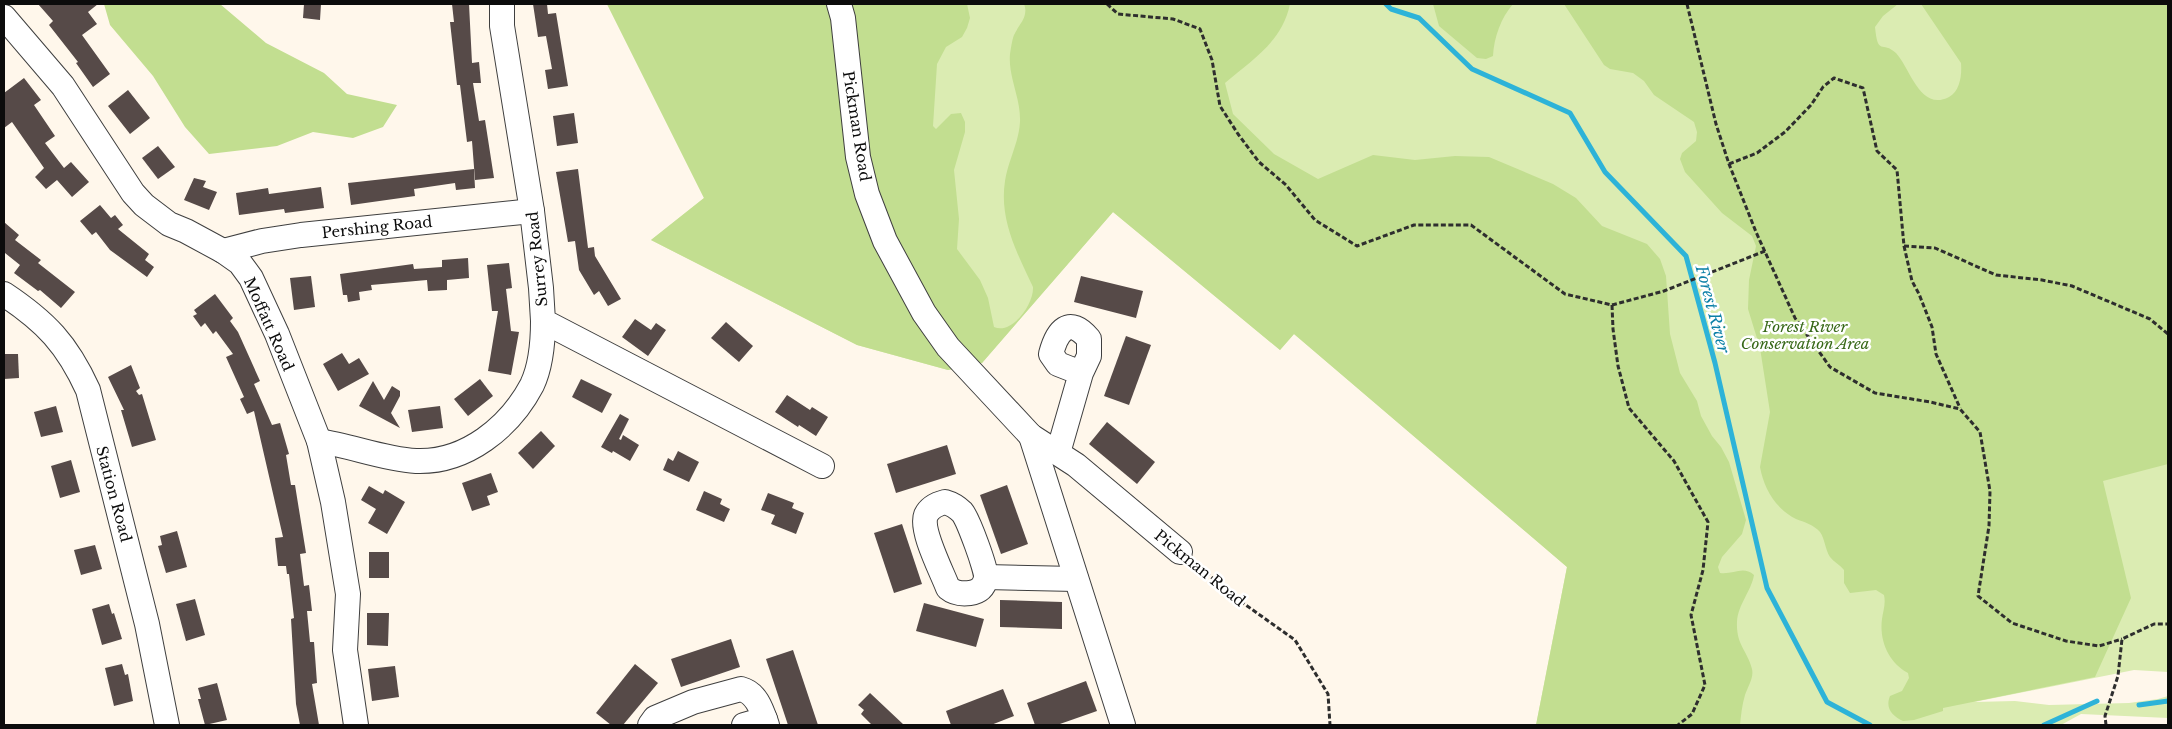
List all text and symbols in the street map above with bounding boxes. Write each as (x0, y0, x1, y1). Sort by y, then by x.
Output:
street label: Pickman Road (839, 69, 875, 183)
street label: Surrey Road (523, 210, 551, 308)
street label: Pershing Road (321, 212, 433, 242)
water label: Forest River (1691, 262, 1735, 356)
street label: Moffatt Road (240, 274, 298, 374)
park label: Forest River Conservation Area (1741, 317, 1869, 353)
street label: Station Road (92, 444, 136, 544)
street label: Pickman Road (1151, 525, 1249, 611)

